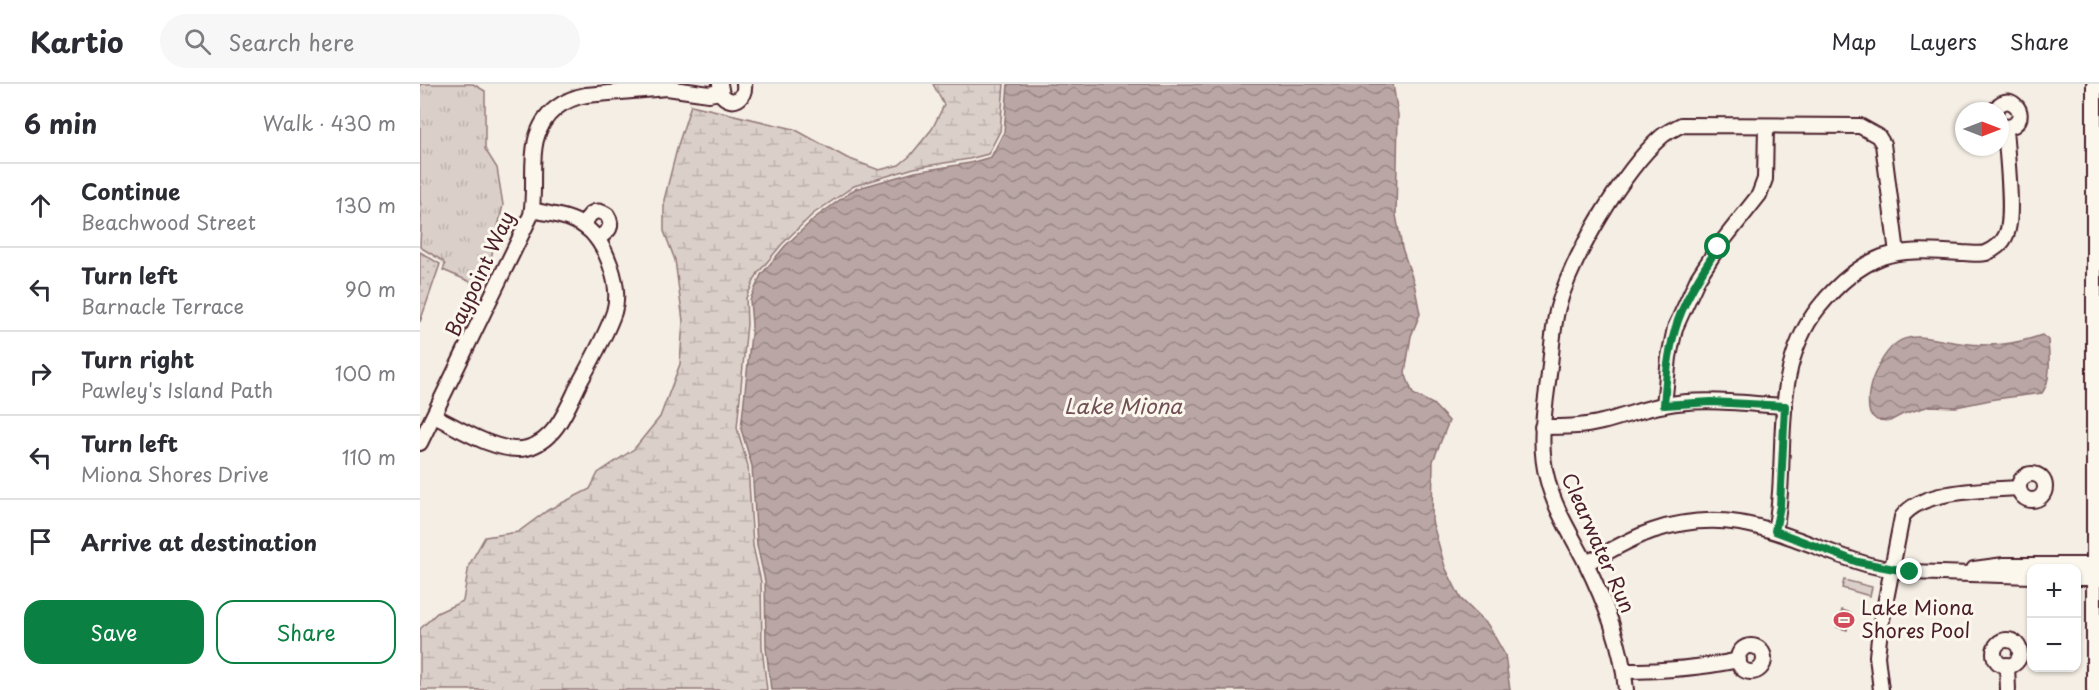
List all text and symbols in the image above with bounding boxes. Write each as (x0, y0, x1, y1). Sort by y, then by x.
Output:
search box (160, 14, 580, 68)
text: Kartio (30, 20, 124, 63)
icon: search (181, 25, 214, 58)
text: Search here (229, 25, 354, 58)
text: Map (1832, 25, 1876, 57)
text: Layers (1909, 25, 1977, 57)
text: Share (2010, 25, 2069, 57)
north arrow (1955, 102, 2009, 156)
text: 6 min (24, 104, 97, 143)
text: Walk · 430 m (263, 108, 396, 138)
text: Continue (81, 174, 180, 207)
icon: ahead (24, 189, 57, 222)
text: 130 m (336, 190, 396, 220)
street label: Baypoint Way (437, 206, 521, 341)
text: Beachwood Street (81, 207, 256, 237)
route start (1704, 233, 1730, 259)
text: Turn left (81, 258, 178, 291)
icon: left (24, 273, 57, 306)
text: 90 m (345, 274, 396, 304)
text: Barnacle Terrace (81, 291, 244, 321)
text: Turn right (81, 342, 194, 375)
icon: right (24, 357, 57, 390)
text: 100 m (335, 358, 396, 388)
text: Pawley's Island Path (81, 375, 273, 405)
water label: Lake Miona (1064, 389, 1183, 421)
text: Turn left (81, 426, 178, 459)
icon: left (24, 441, 57, 474)
text: 110 m (342, 442, 396, 472)
text: Miona Shores Drive (81, 459, 269, 489)
street label: Clearwater Run (1555, 468, 1643, 618)
icon: arrive (24, 525, 57, 558)
text: Arrive at destination (81, 525, 317, 558)
route end (1896, 558, 1922, 584)
map controls (2027, 564, 2081, 672)
button: + (2027, 564, 2081, 618)
place label: Lake Miona Shores Pool (1861, 592, 1974, 645)
button: Save (24, 600, 204, 664)
button: Share (216, 600, 396, 664)
sports icon: Lake Miona Shores Pool (1832, 608, 1856, 632)
button: − (2027, 618, 2081, 672)

